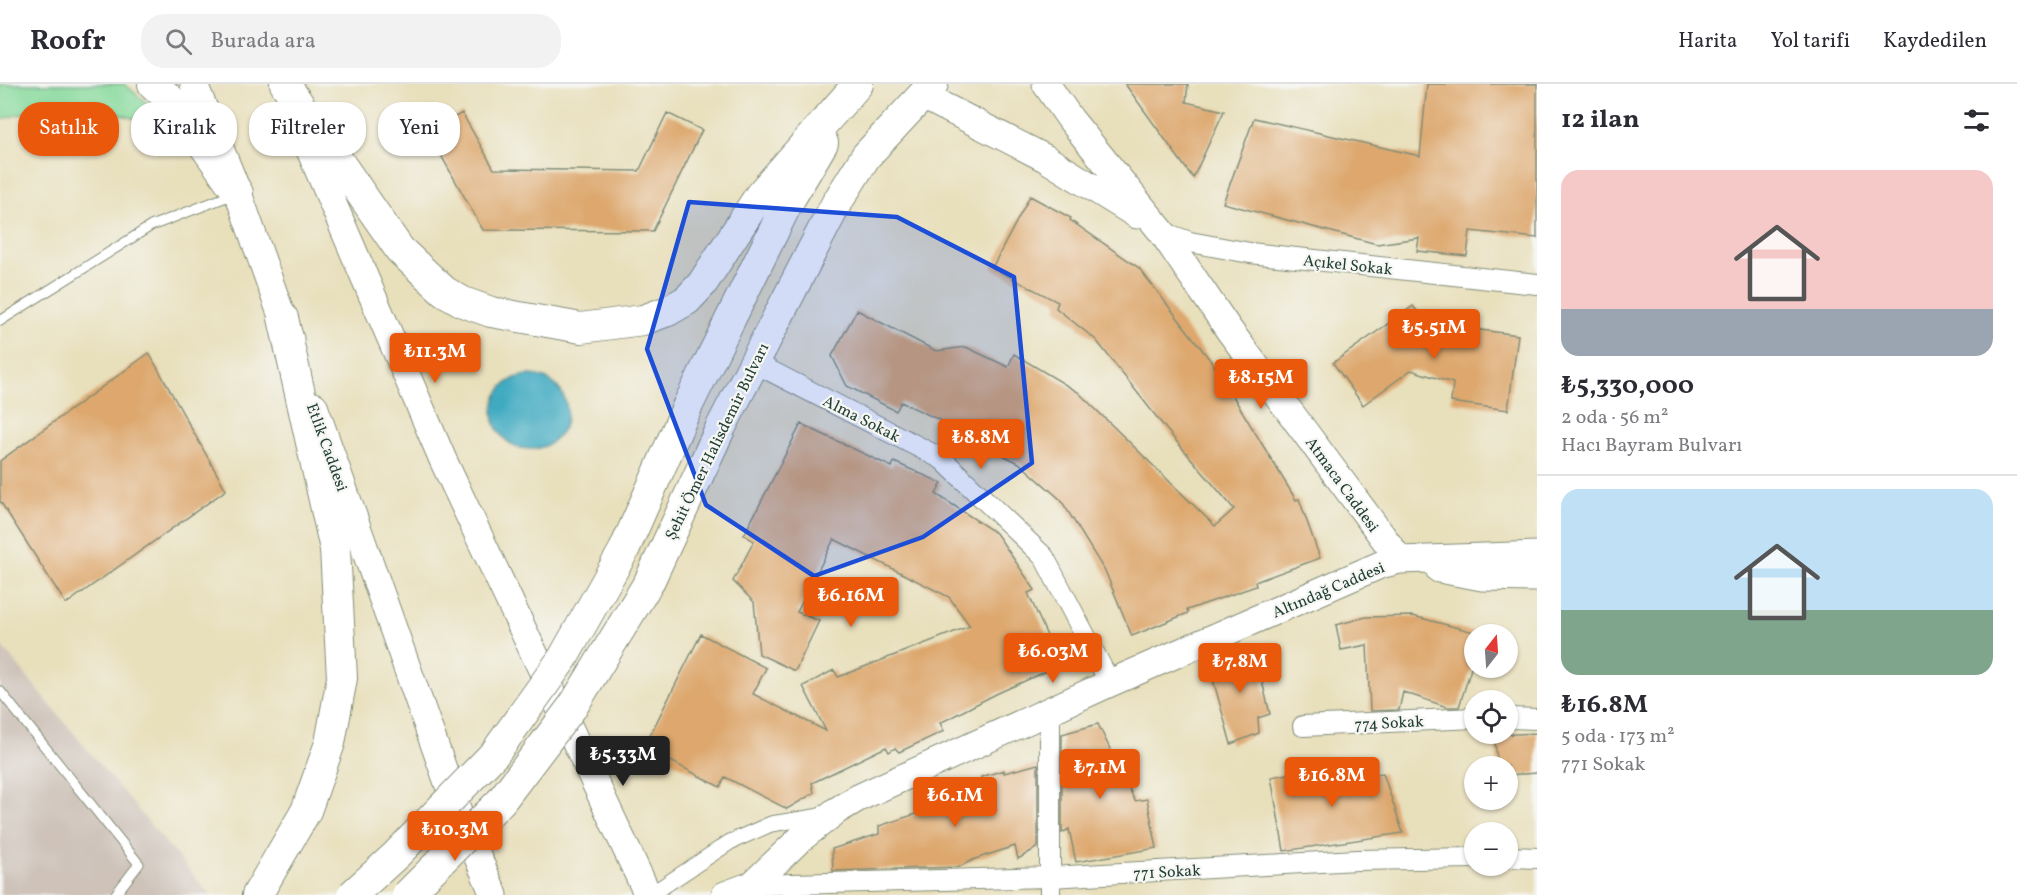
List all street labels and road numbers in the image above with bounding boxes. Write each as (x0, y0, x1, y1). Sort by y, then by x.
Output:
street label: Açıkel Sokak (1302, 250, 1394, 282)
street label: Şehit Ömer Halisdemir Bulvarı (660, 340, 775, 544)
street label: Alma Sokak (819, 391, 904, 449)
street label: Etlik Caddesi (300, 400, 352, 495)
street label: Atmaca Caddesi (1299, 433, 1384, 537)
street label: Altındağ Caddesi (1269, 557, 1389, 624)
street label: 774 Sokak (1354, 711, 1425, 737)
street label: 771 Sokak (1133, 860, 1202, 886)

